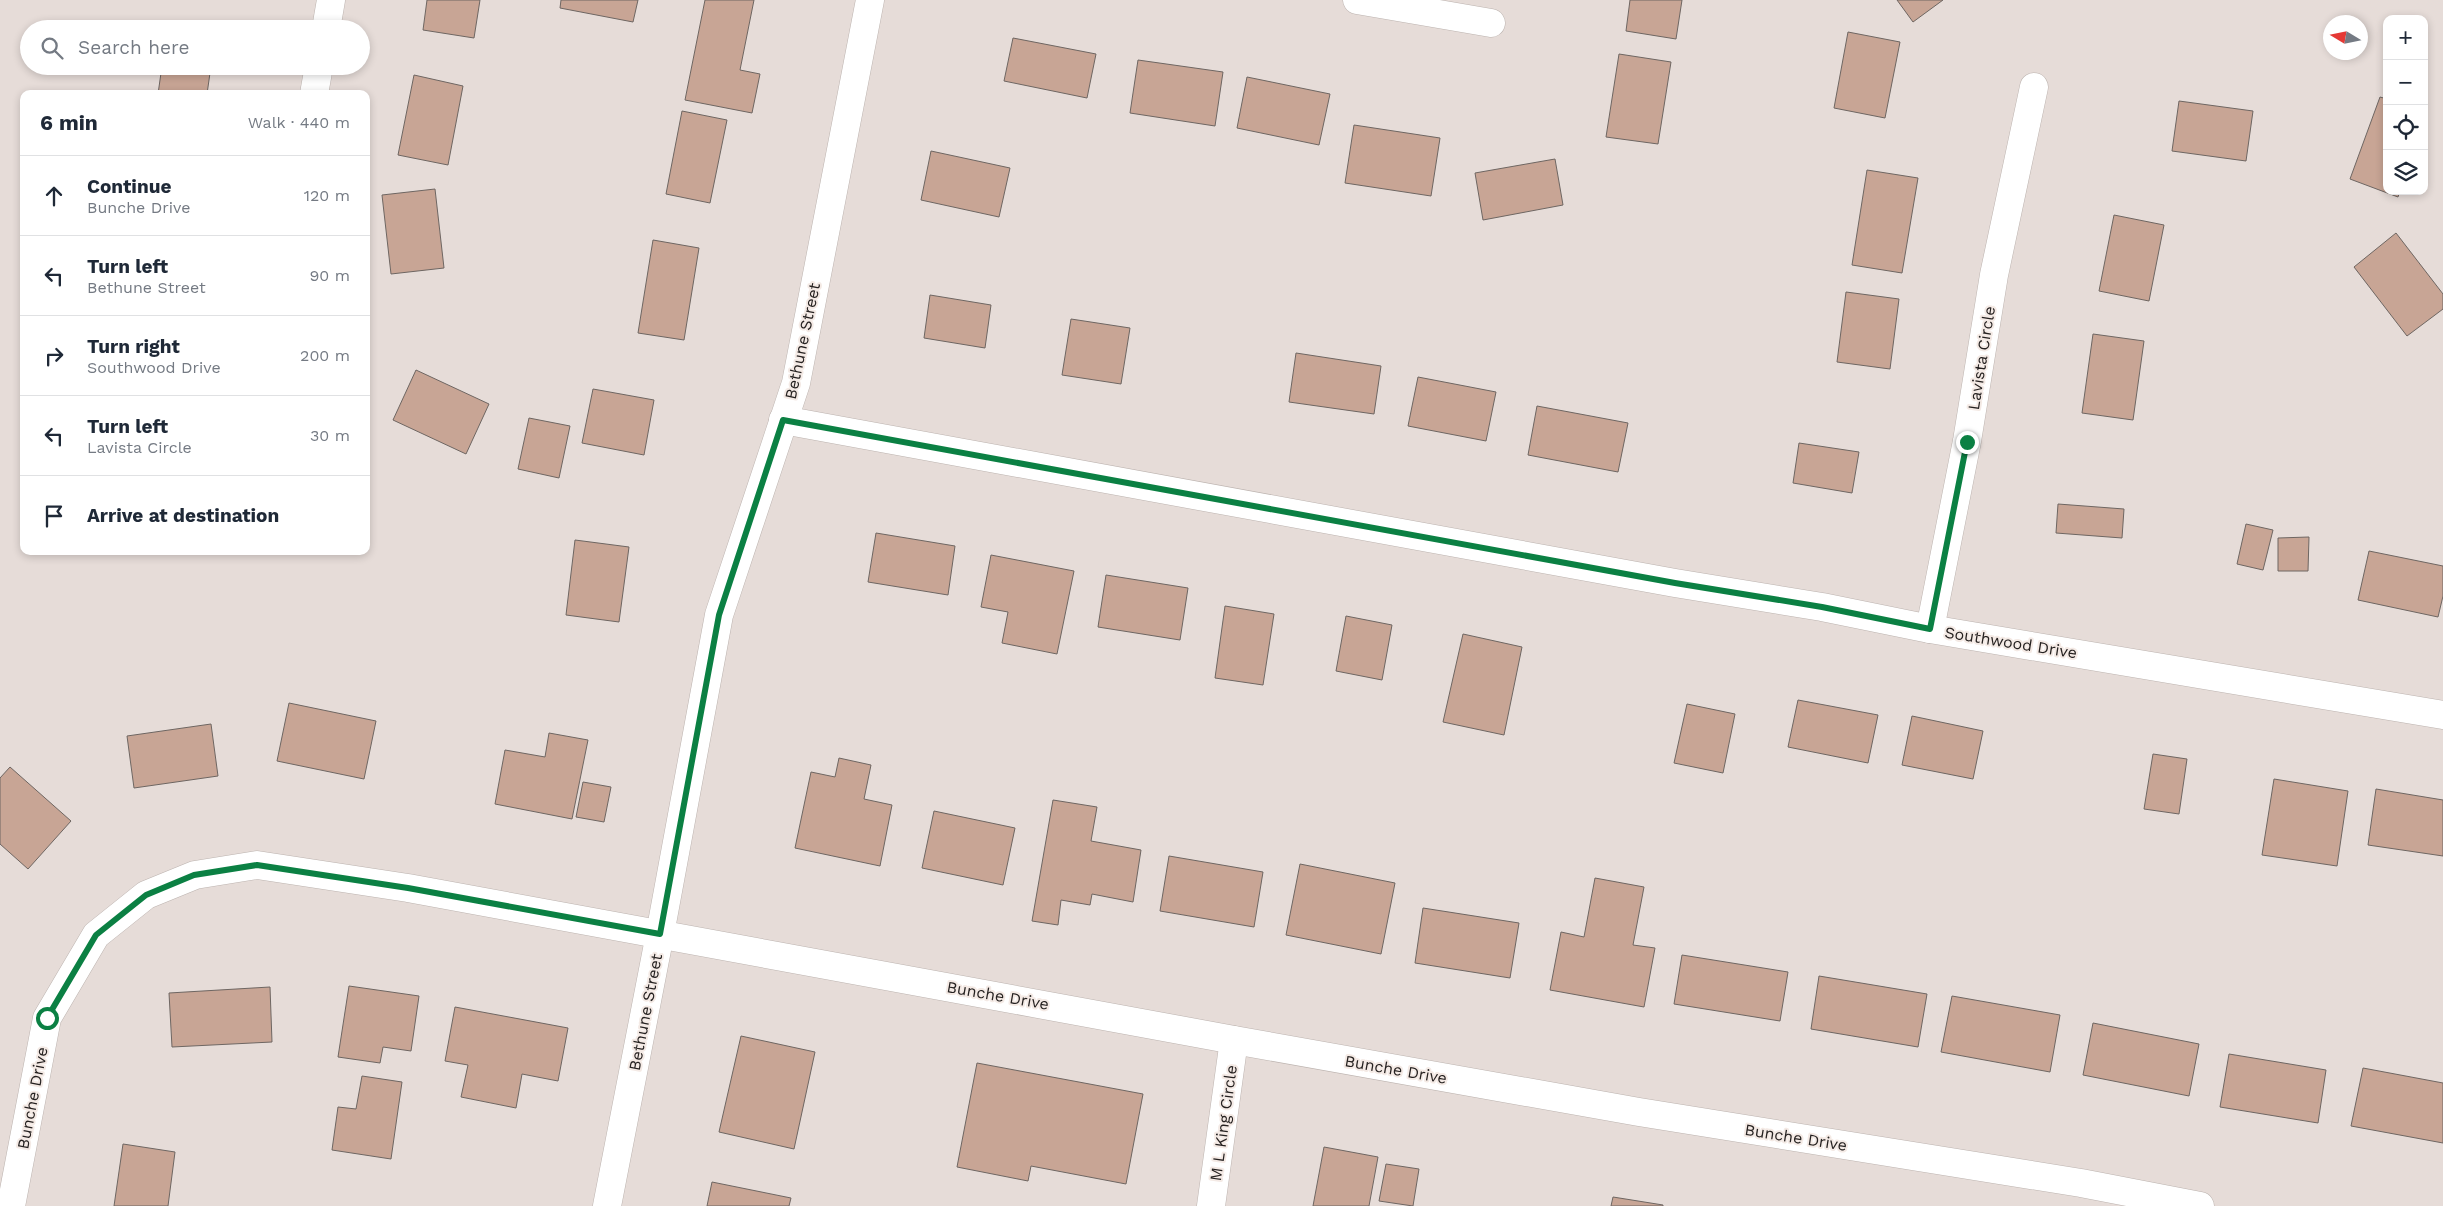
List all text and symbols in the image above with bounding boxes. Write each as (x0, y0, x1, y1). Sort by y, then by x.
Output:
north arrow (2323, 15, 2368, 60)
map controls (2383, 15, 2428, 195)
button: + (2383, 15, 2428, 60)
search box (20, 20, 370, 75)
icon: search (38, 34, 66, 62)
text: Search here (78, 36, 189, 59)
button: − (2383, 60, 2428, 105)
button: locate (2383, 105, 2428, 150)
text: 6 min (40, 110, 98, 135)
text: Walk · 440 m (248, 113, 350, 132)
button: layers (2383, 150, 2428, 195)
text: Continue (87, 175, 171, 198)
icon: ahead (40, 182, 68, 210)
text: 120 m (304, 186, 350, 205)
text: Bunche Drive (87, 198, 191, 217)
text: Turn left (87, 255, 168, 278)
icon: left (40, 262, 68, 290)
text: 90 m (309, 266, 350, 285)
text: Bethune Street (87, 278, 206, 297)
street label: Bethune Street (781, 281, 824, 401)
street label: Lavista Circle (1964, 305, 1999, 411)
text: Turn right (87, 335, 180, 358)
icon: right (40, 342, 68, 370)
text: 200 m (300, 346, 350, 365)
text: Southwood Drive (87, 358, 221, 377)
text: Turn left (87, 415, 168, 438)
icon: left (40, 422, 68, 450)
text: 30 m (310, 426, 350, 445)
route end (1956, 431, 1979, 454)
text: Lavista Circle (87, 438, 192, 457)
icon: arrive (40, 502, 68, 530)
text: Arrive at destination (87, 504, 279, 527)
street label: Southwood Drive (1943, 623, 2078, 662)
street label: Bethune Street (625, 952, 666, 1072)
street label: Bunche Drive (945, 977, 1051, 1014)
route start (36, 1007, 59, 1030)
street label: Bunche Drive (13, 1045, 52, 1151)
street label: Bunche Drive (1343, 1051, 1449, 1088)
street label: M L King Circle (1206, 1064, 1241, 1182)
street label: Bunche Drive (1743, 1120, 1849, 1155)

